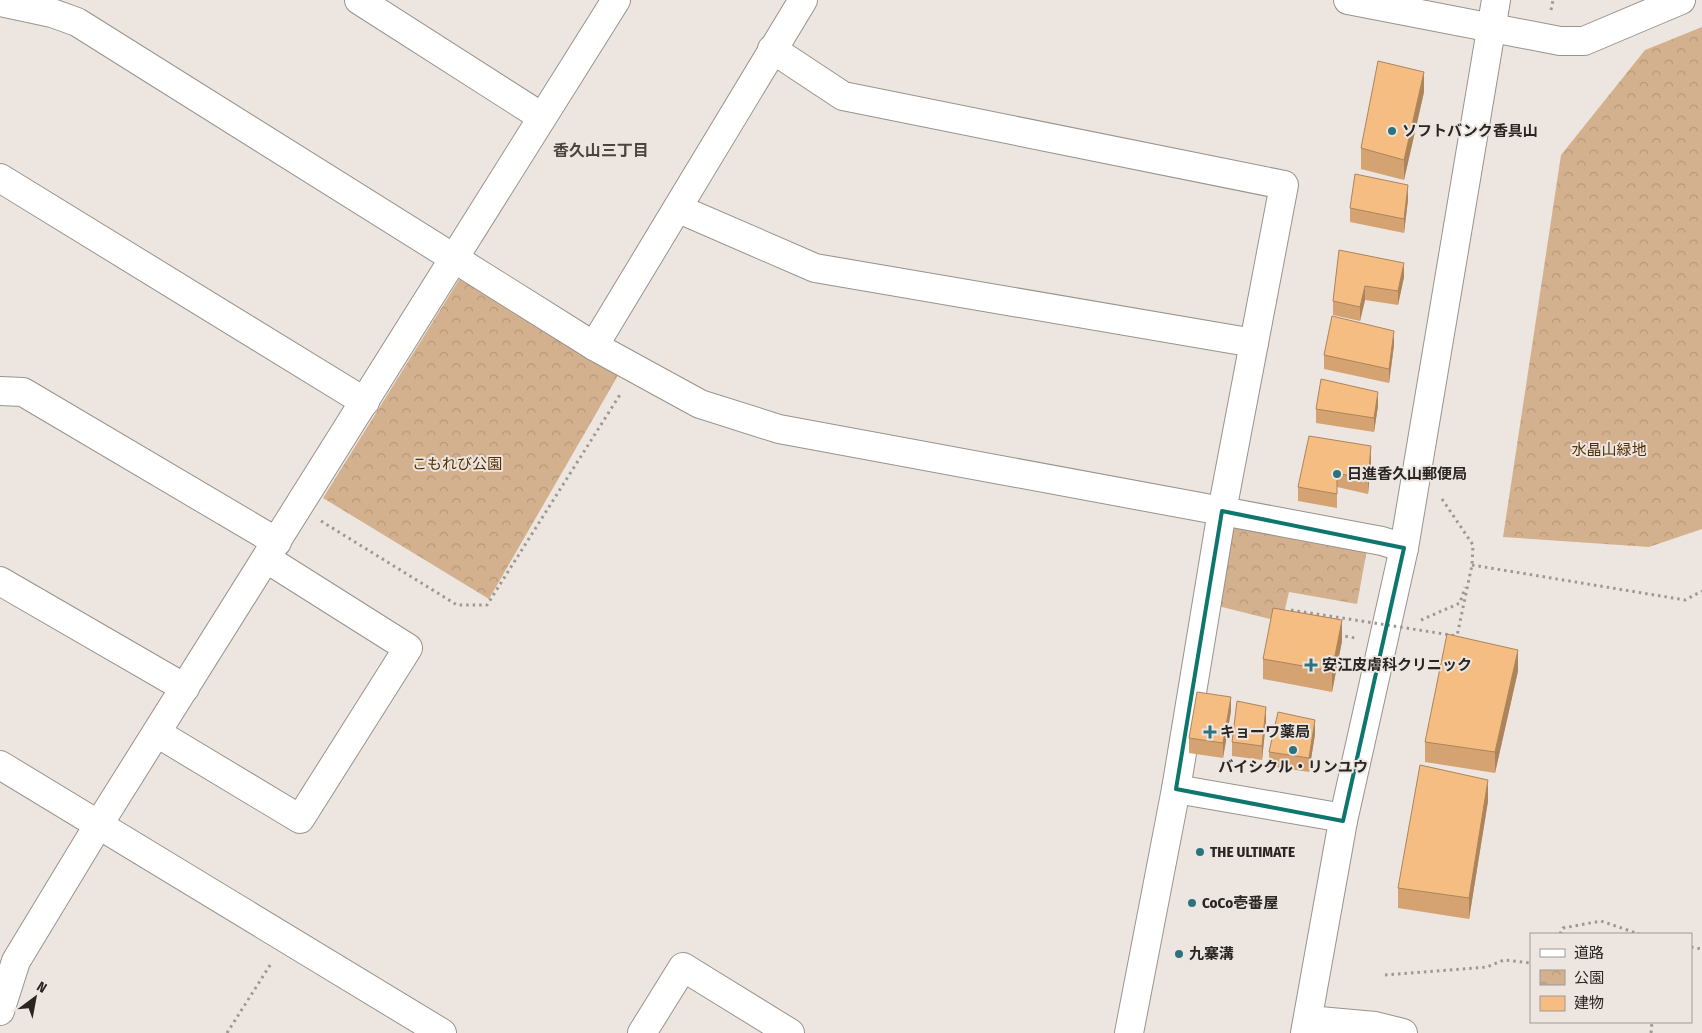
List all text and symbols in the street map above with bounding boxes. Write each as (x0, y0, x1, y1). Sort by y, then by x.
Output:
place label: ソフトバンク香具山 (1402, 122, 1538, 140)
marker: ソフトバンク香具山 (1386, 125, 1398, 137)
district label: 香久山三丁目 (553, 141, 649, 160)
park label: 水晶山緑地 (1571, 441, 1647, 459)
park label: こもれび公園 (412, 455, 502, 473)
place label: 日進香久山郵便局 (1347, 465, 1467, 483)
marker: 日進香久山郵便局 (1331, 468, 1343, 480)
place label: 安江皮膚科クリニック (1322, 656, 1472, 674)
marker: 安江皮膚科クリニック (1304, 658, 1318, 672)
place label: キョーワ薬局 (1220, 723, 1310, 741)
marker: キョーワ薬局 (1204, 726, 1216, 738)
marker: バイシクル・リンユウ (1287, 744, 1299, 756)
place label: バイシクル・リンユウ (1218, 758, 1368, 776)
place label: THE ULTIMATE (1210, 843, 1295, 861)
marker: THE ULTIMATE (1194, 846, 1206, 858)
place label: CoCo壱番屋 (1202, 894, 1278, 912)
marker: CoCo壱番屋 (1186, 897, 1198, 909)
legend (1530, 933, 1692, 1023)
text: 道路 (1574, 944, 1604, 962)
place label: 九寨溝 (1189, 945, 1234, 963)
marker: 九寨溝 (1173, 948, 1185, 960)
text: 公園 (1574, 969, 1604, 987)
north arrow (10, 973, 60, 1023)
text: N (34, 978, 50, 997)
text: 建物 (1574, 994, 1604, 1012)

